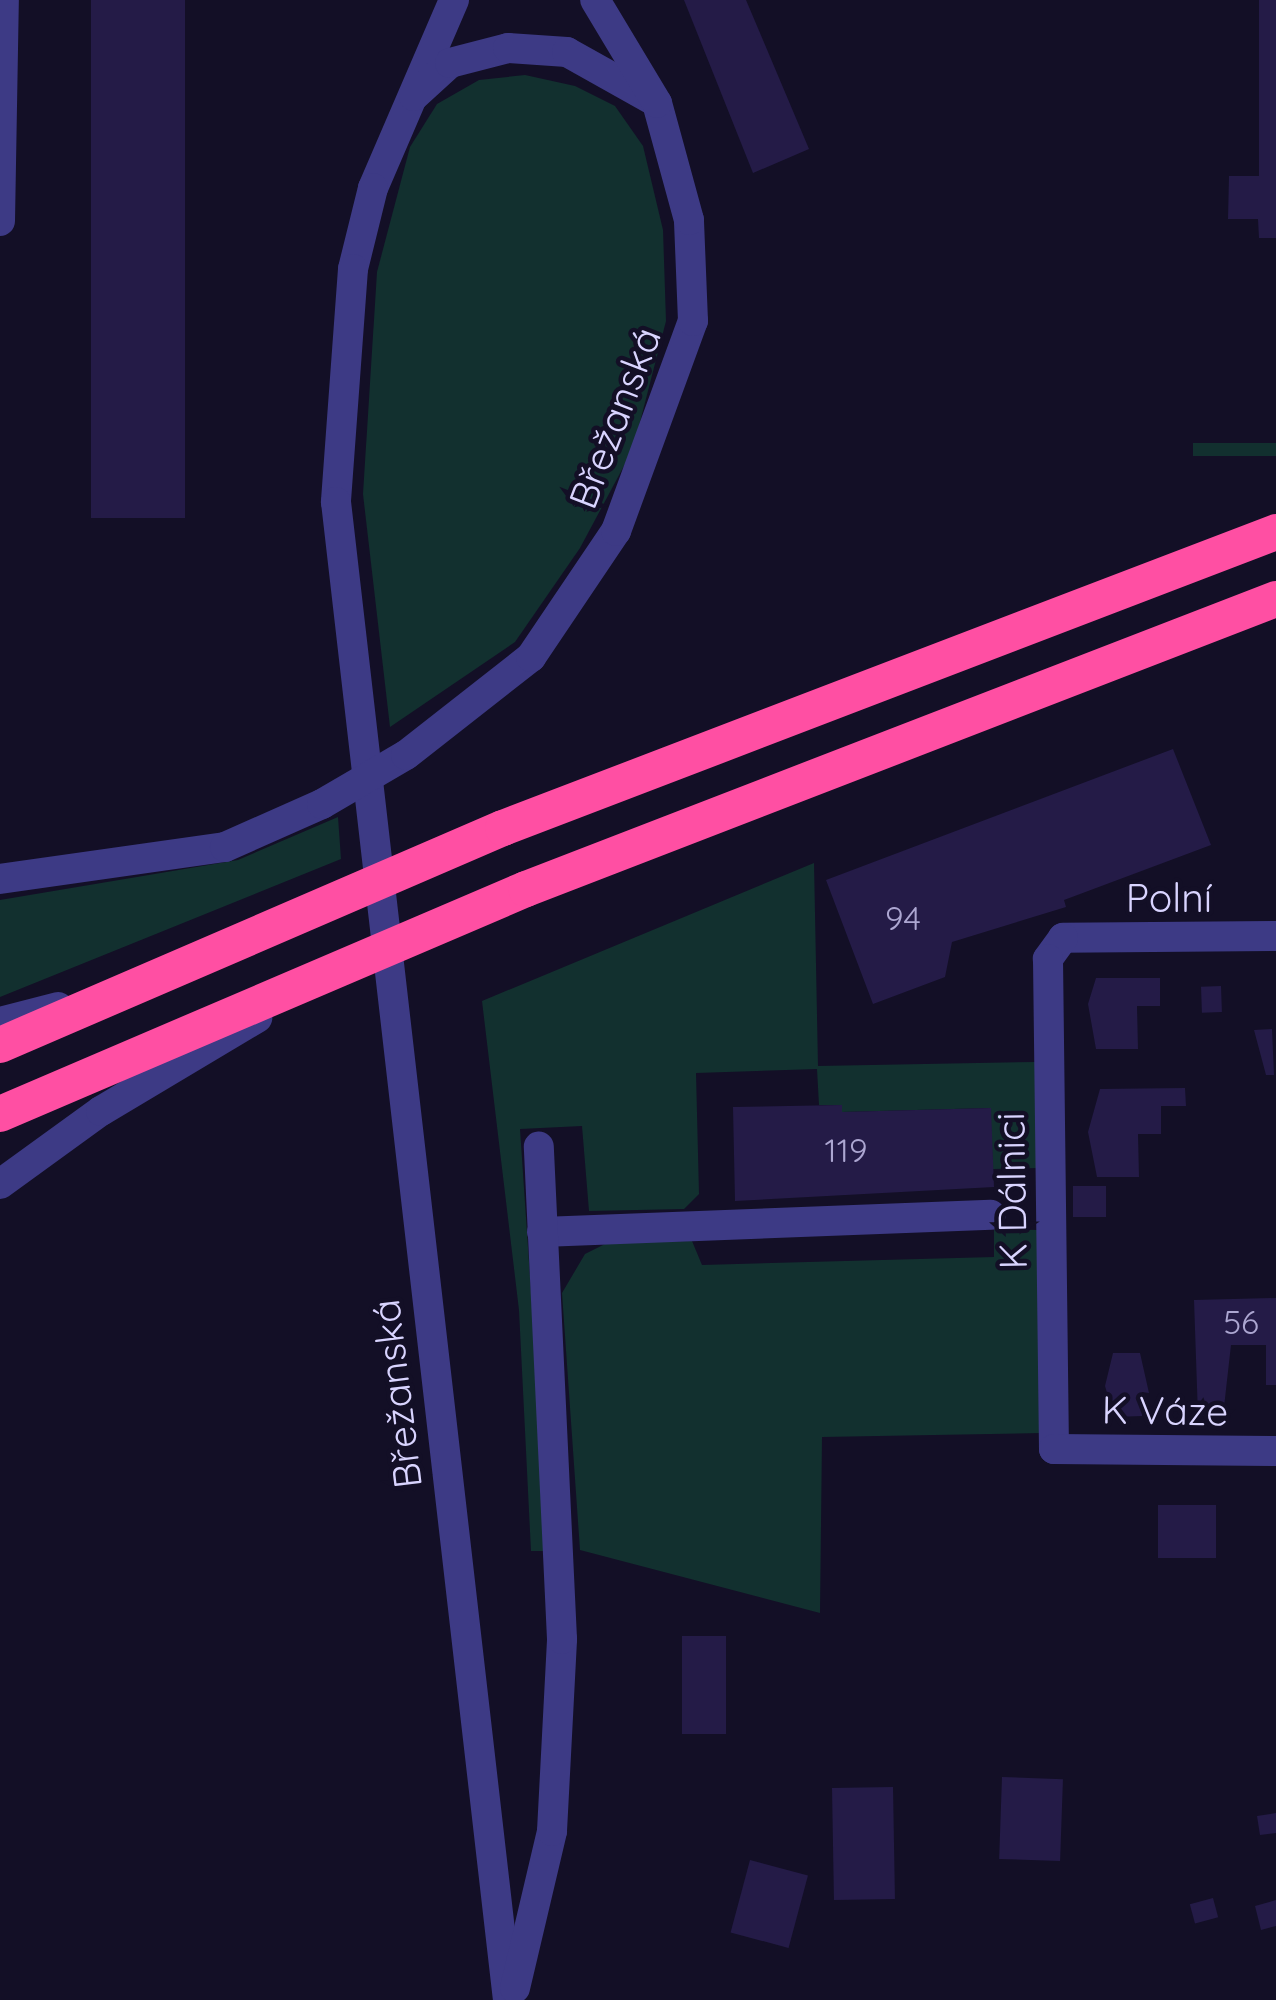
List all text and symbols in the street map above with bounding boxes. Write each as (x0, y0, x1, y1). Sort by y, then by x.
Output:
street label: Břežanská (559, 321, 671, 515)
street label: Polní (1126, 875, 1212, 921)
house number: 94 (885, 898, 921, 938)
street label: K Dálnici (987, 1112, 1037, 1270)
house number: 119 (825, 1130, 867, 1170)
street label: Břežanská (362, 1297, 432, 1491)
house number: 56 (1223, 1302, 1259, 1342)
street label: K Váze (1101, 1387, 1229, 1435)

